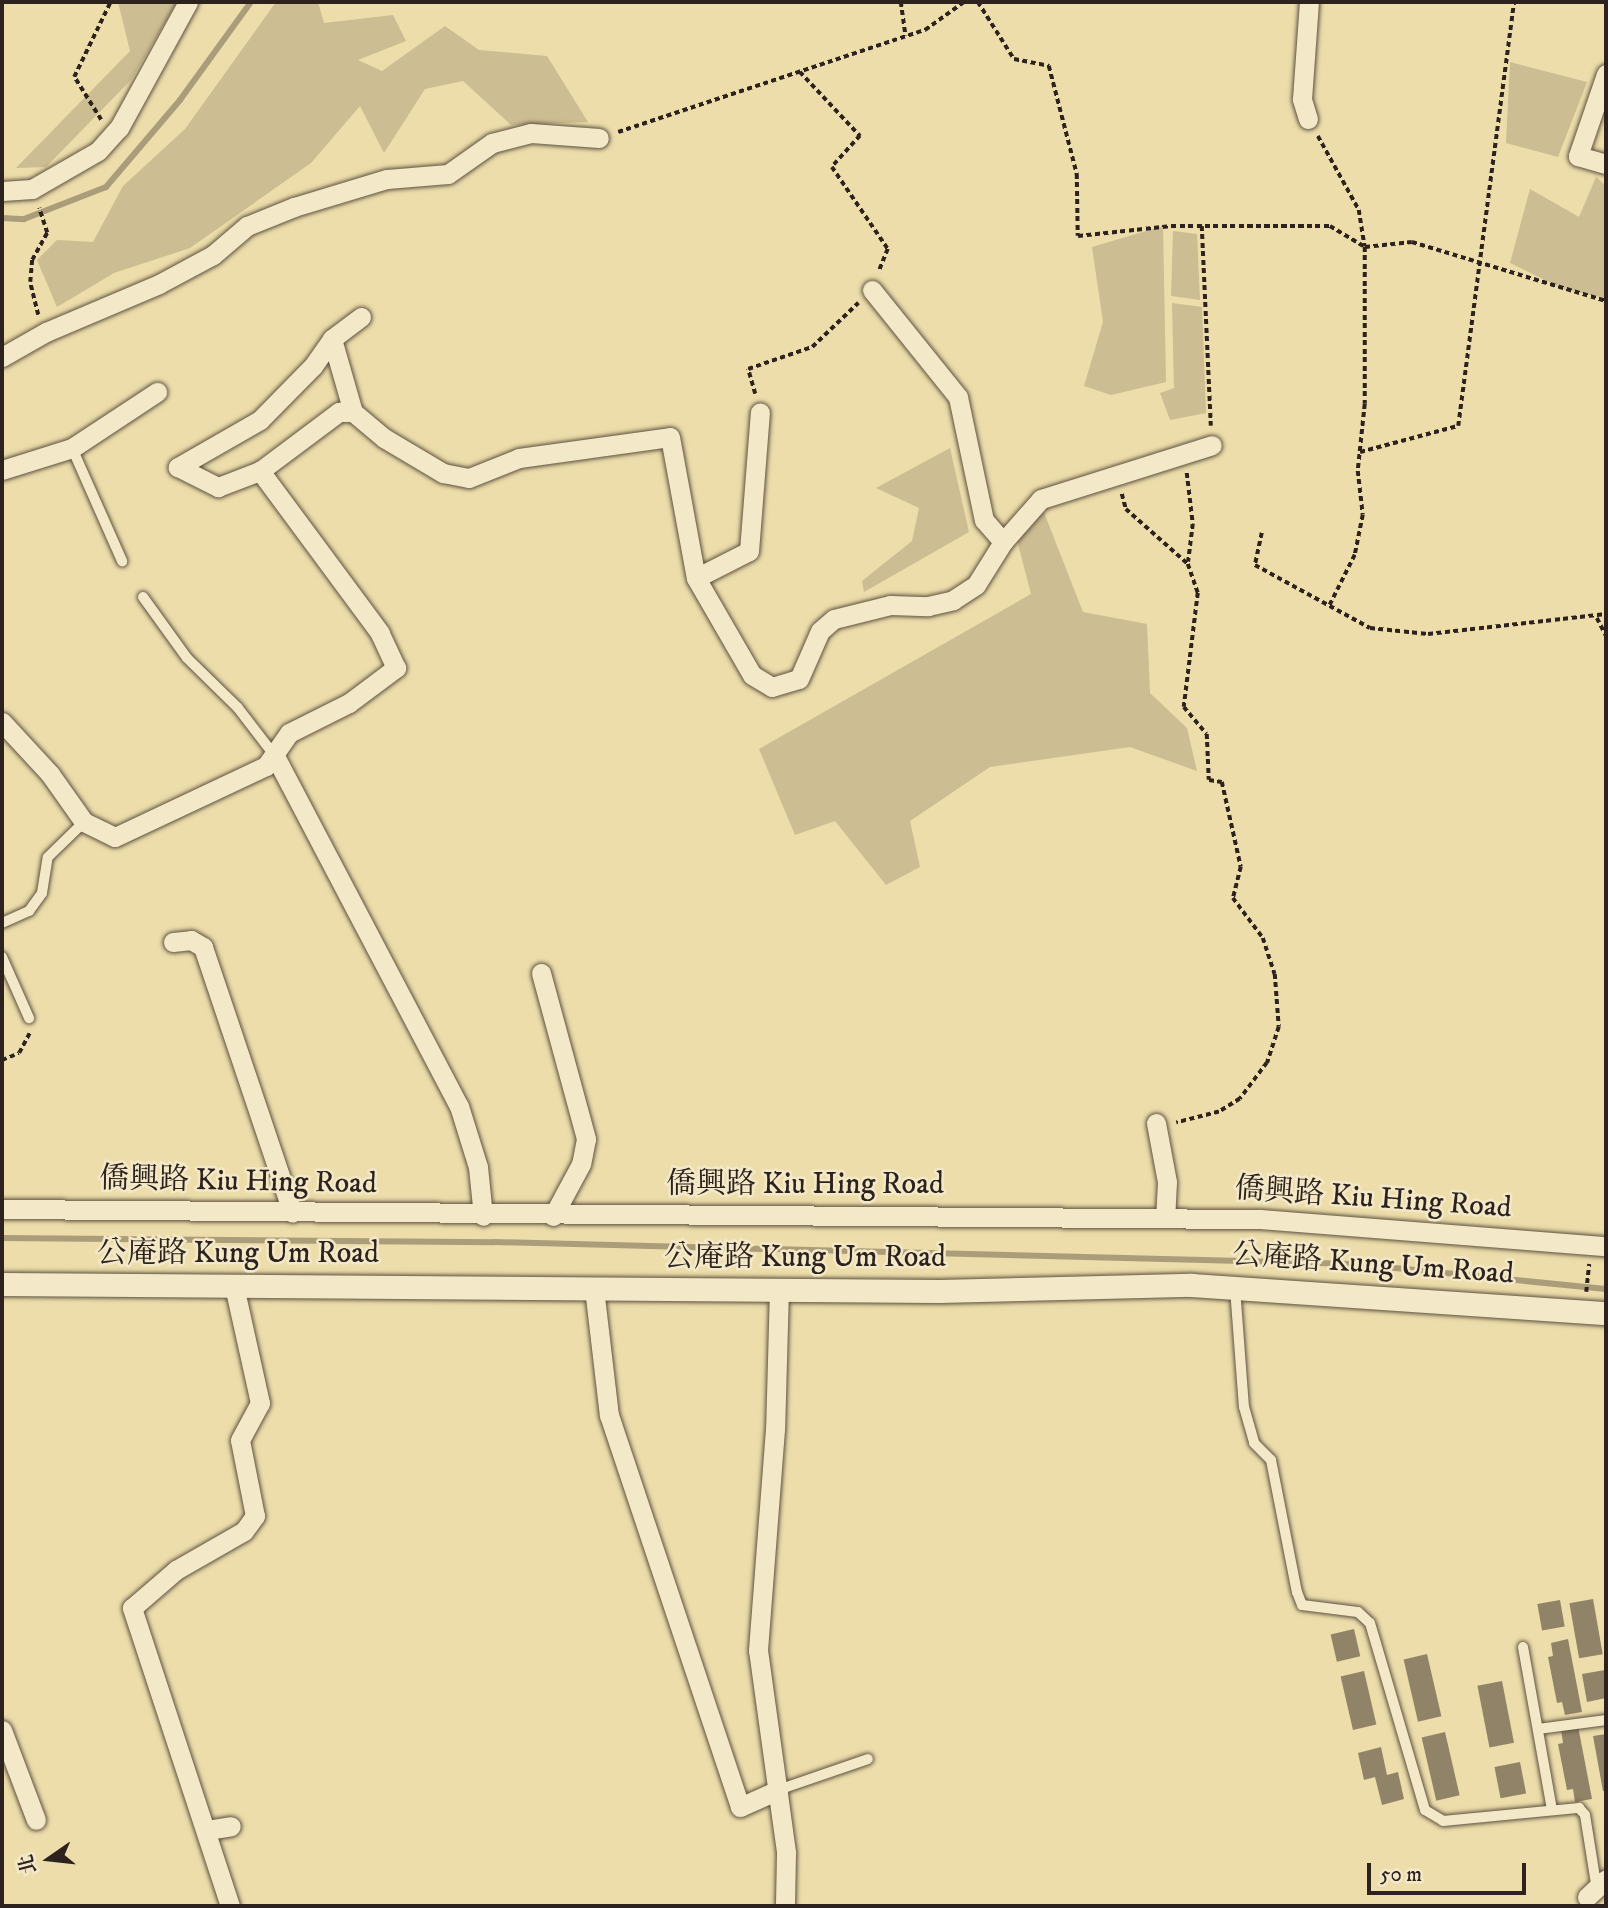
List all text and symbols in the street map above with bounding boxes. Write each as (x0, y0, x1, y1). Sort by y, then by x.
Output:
street label: 僑興路 Kiu Hing Road (99, 1162, 377, 1202)
street label: 僑興路 Kiu Hing Road (666, 1167, 944, 1203)
street label: 僑興路 Kiu Hing Road (1233, 1171, 1513, 1227)
street label: 公庵路 Kung Um Road (97, 1236, 379, 1272)
street label: 公庵路 Kung Um Road (1231, 1237, 1515, 1293)
street label: 公庵路 Kung Um Road (664, 1240, 946, 1276)
north arrow (14, 1824, 84, 1894)
scale bar (1370, 1848, 1529, 1892)
text: 北 (15, 1852, 42, 1876)
text: 50 m (1380, 1862, 1422, 1888)

